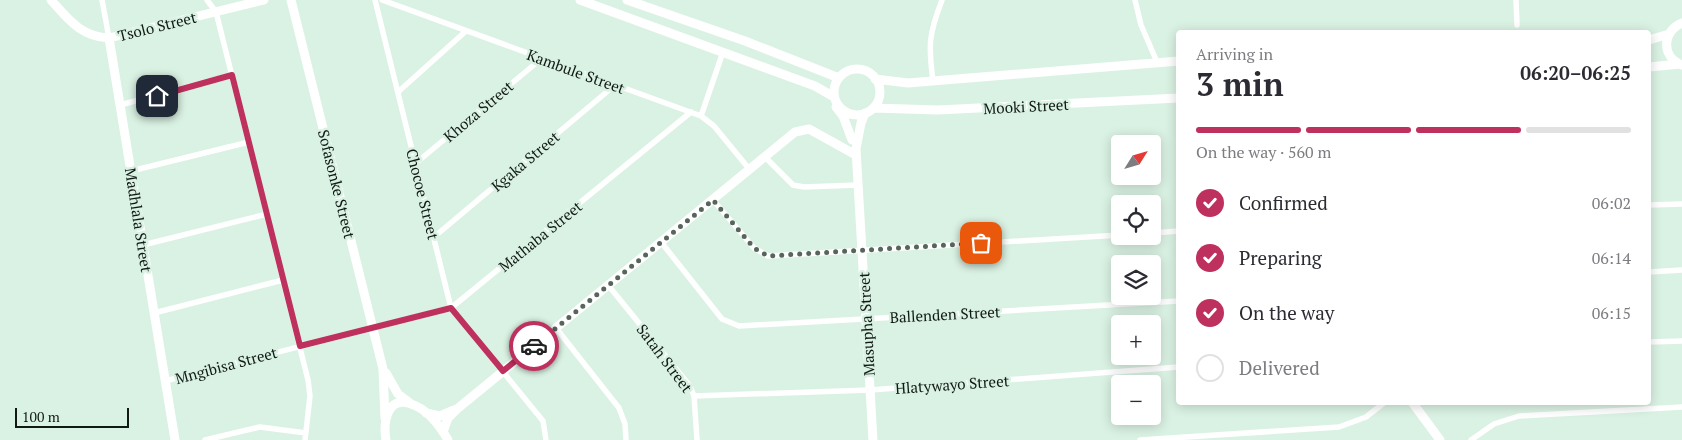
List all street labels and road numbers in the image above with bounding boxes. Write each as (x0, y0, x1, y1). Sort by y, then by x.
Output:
street label: Tsolo Street (116, 7, 199, 45)
street label: Kambule Street (524, 44, 628, 98)
street label: Khoza Street (439, 76, 517, 146)
street label: Mooki Street (983, 94, 1070, 118)
street label: Kgaka Street (487, 126, 564, 195)
street label: Sofasonke Street (314, 127, 360, 241)
street label: Chocoe Street (402, 146, 444, 242)
street label: Madhlala Street (121, 166, 157, 274)
street label: Mathaba Street (494, 196, 586, 276)
street label: Masupha Street (853, 271, 879, 377)
street label: Ballenden Street (889, 301, 1001, 327)
street label: Satah Street (633, 320, 698, 397)
street label: Mngibisa Street (173, 342, 280, 388)
street label: Hlatywayo Street (894, 370, 1010, 398)

